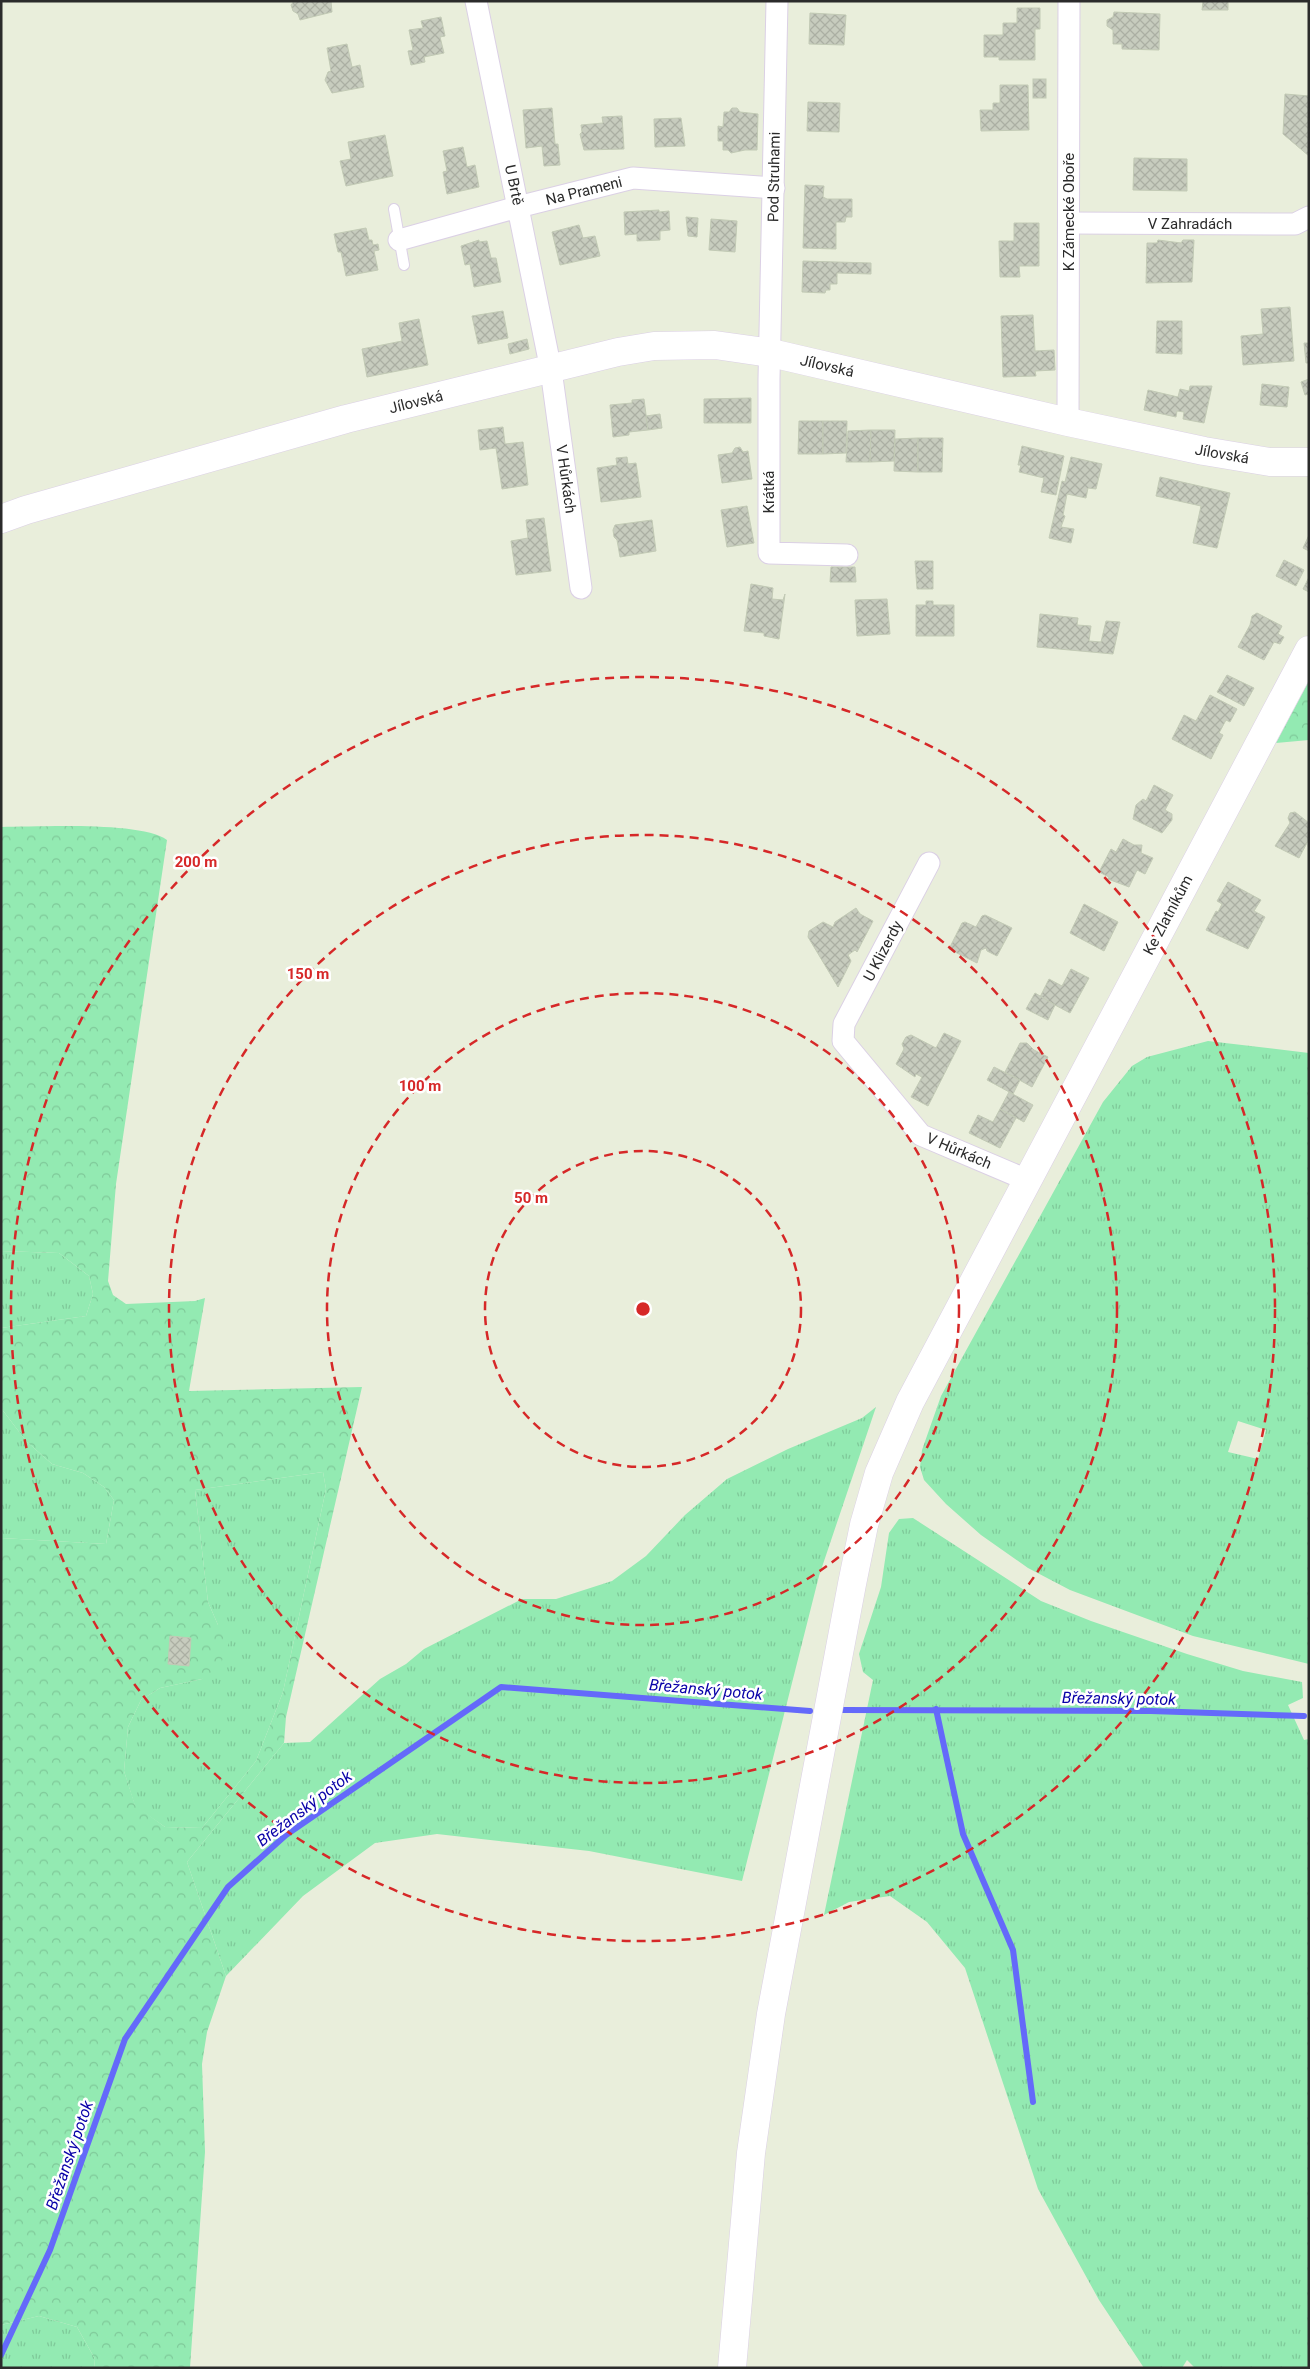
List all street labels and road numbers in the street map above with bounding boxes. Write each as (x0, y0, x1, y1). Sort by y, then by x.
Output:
street label: Pod Struhami (764, 132, 784, 222)
street label: K Zámecké Oboře (1060, 153, 1078, 271)
street label: U Brtě (501, 163, 527, 207)
street label: Na Prameni (544, 173, 624, 209)
street label: V Zahradách (1148, 215, 1232, 233)
street label: Jílovská (798, 351, 856, 381)
street label: Jílovská (387, 387, 445, 417)
street label: Jílovská (1193, 440, 1251, 468)
street label: V Hůrkách (552, 443, 580, 515)
street label: Krátká (760, 470, 778, 514)
street label: Ke Zlatníkům (1139, 872, 1197, 958)
street label: U Klizerdy (860, 918, 906, 984)
street label: V Hůrkách (924, 1129, 994, 1173)

